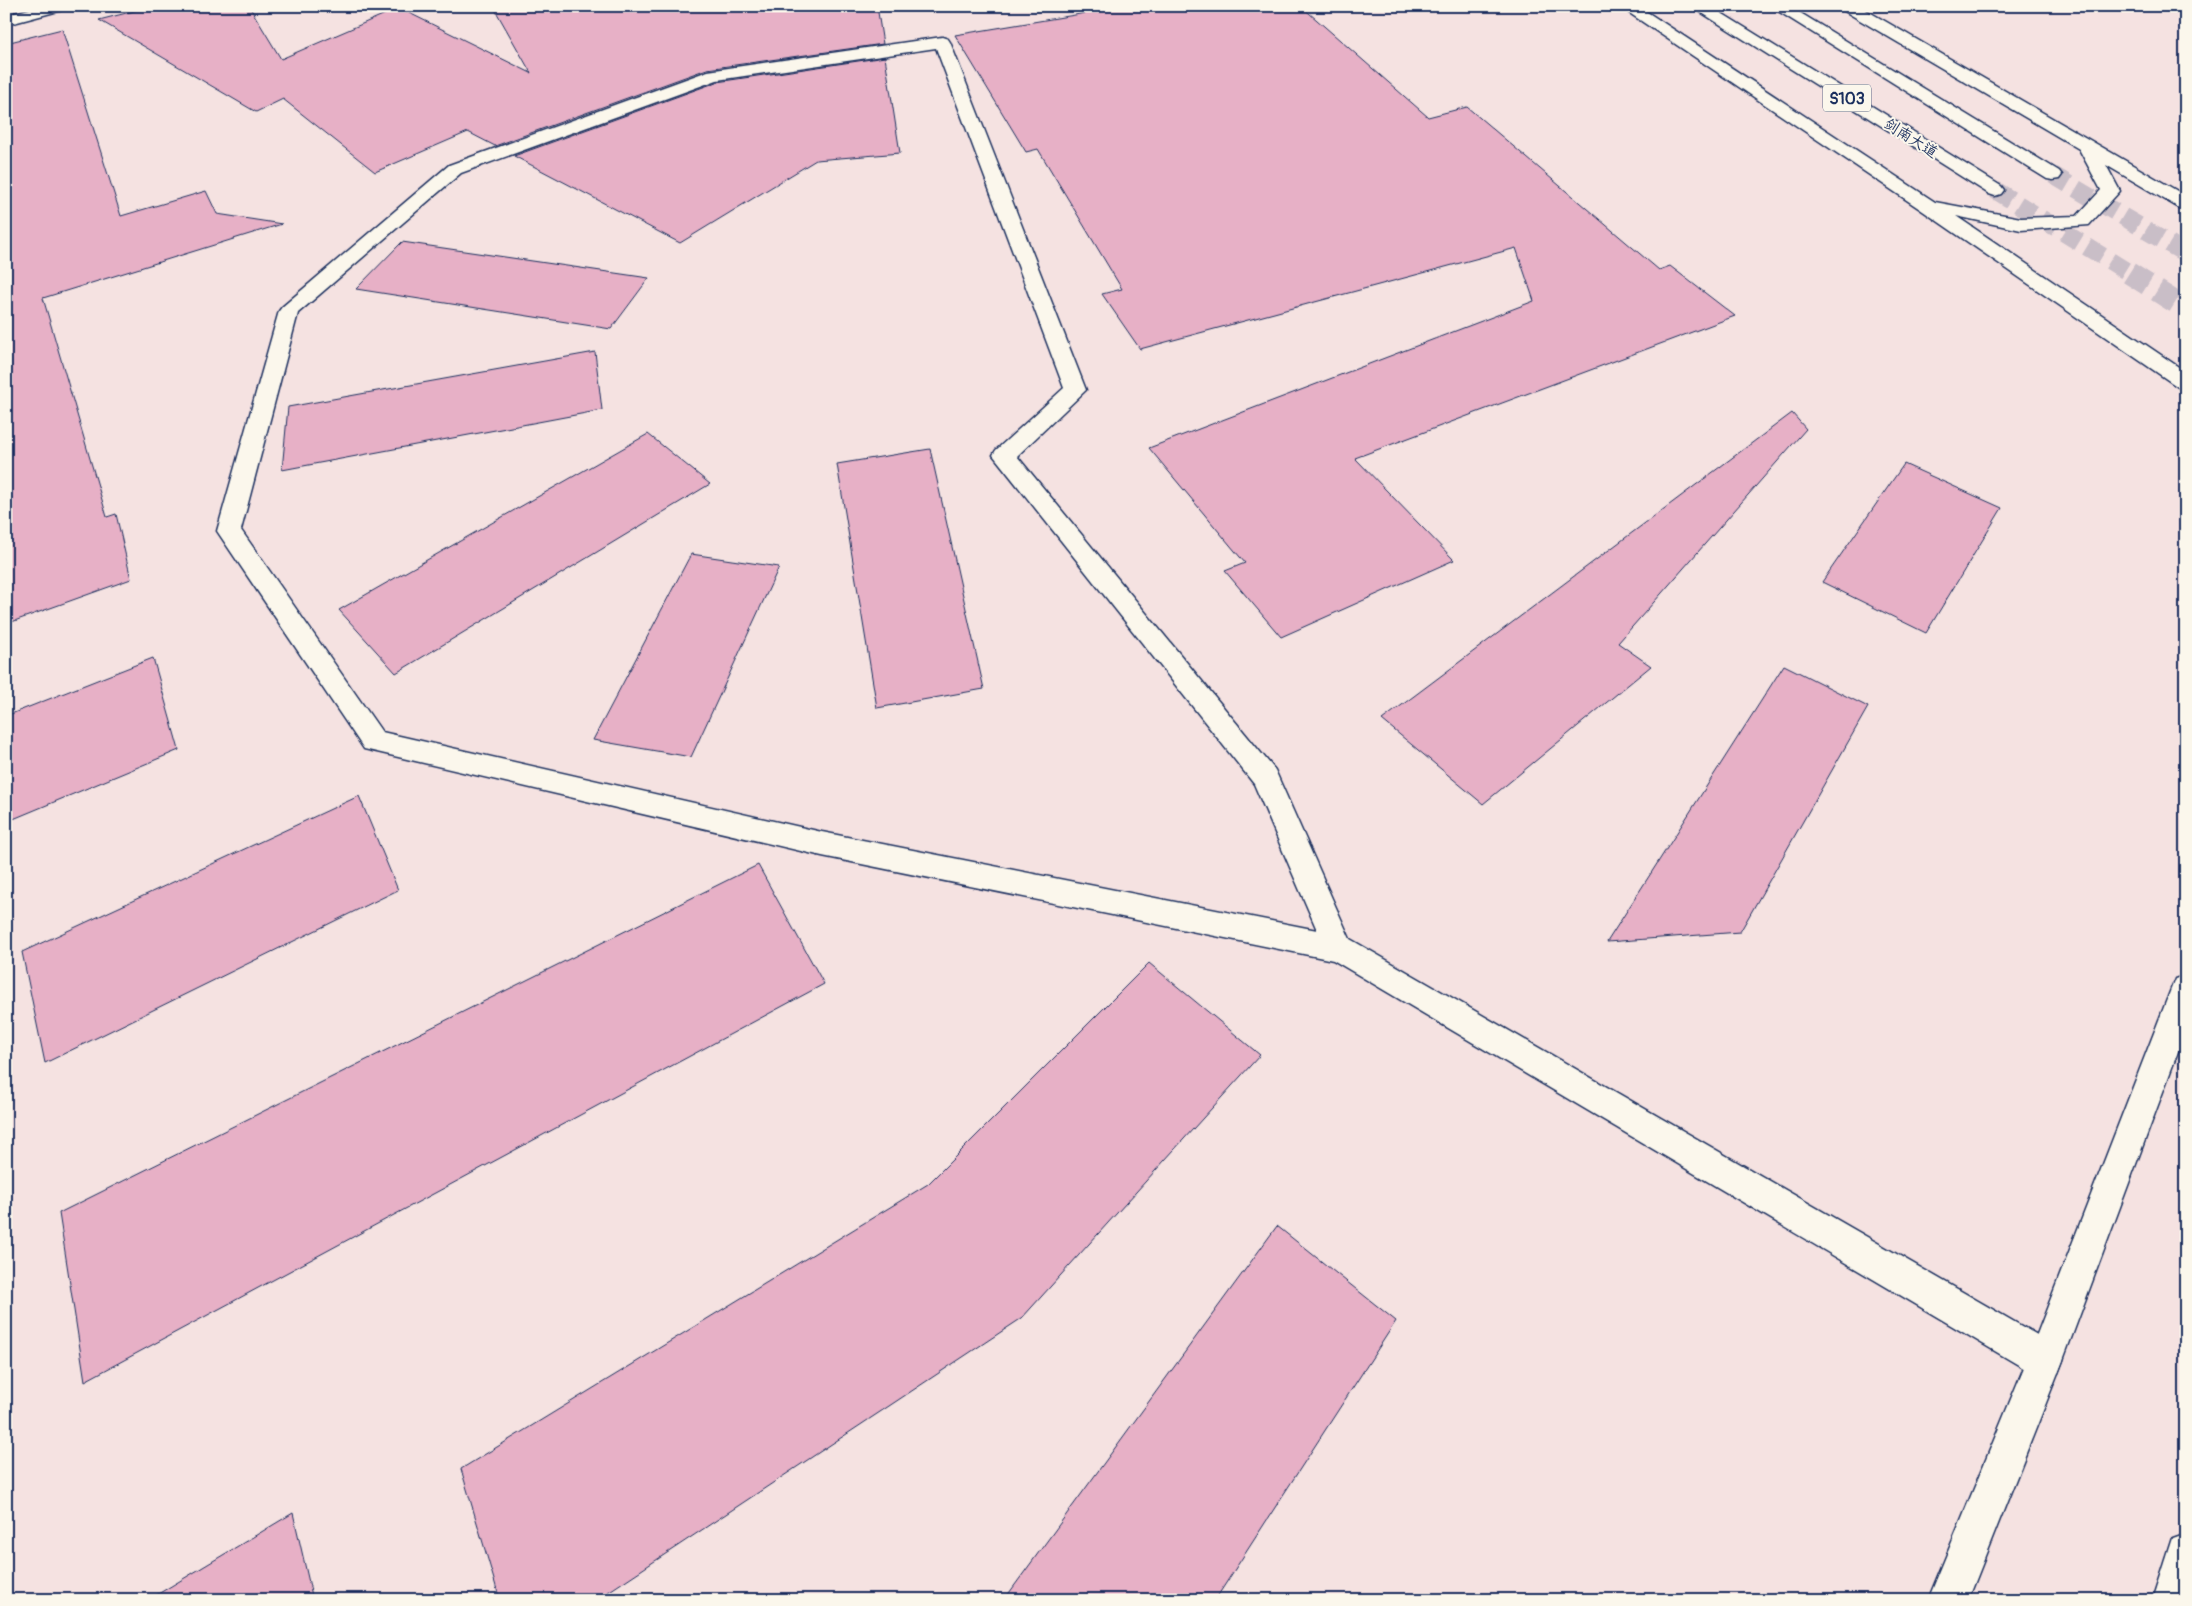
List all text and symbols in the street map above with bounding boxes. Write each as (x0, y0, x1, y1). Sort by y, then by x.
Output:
road number: S103 (1823, 85, 1871, 112)
street label: 剑南大道 (1880, 114, 1941, 162)

